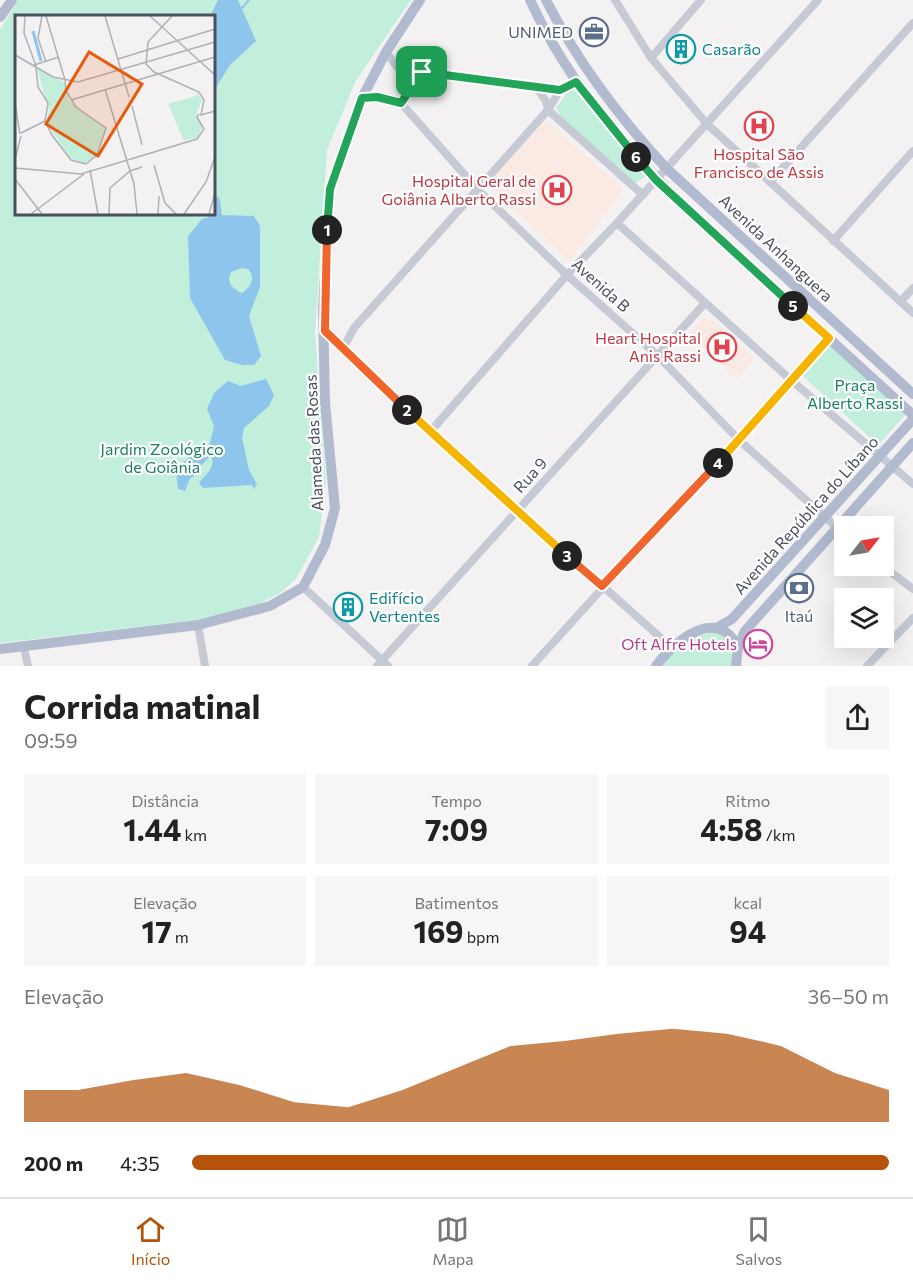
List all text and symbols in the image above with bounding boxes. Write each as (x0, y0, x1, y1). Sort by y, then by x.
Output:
inset map (15, 15, 214, 214)
office icon: UNIMED (578, 16, 610, 48)
place label: UNIMED (508, 22, 573, 41)
building icon: Casarão (665, 33, 697, 65)
place label: Casarão (702, 39, 761, 58)
pin (396, 46, 447, 97)
icon: arrive (405, 55, 438, 88)
hospital icon: Hospital São Francisco de Assis (743, 110, 775, 142)
pin: 6 (621, 142, 651, 172)
place label: Hospital São Francisco de Assis (694, 144, 824, 181)
text: 6 (631, 147, 641, 166)
place label: Hospital Geral de Goiânia Alberto Rassi (381, 171, 536, 208)
hospital icon: Hospital Geral de Goiânia Alberto Rassi (541, 174, 573, 206)
street label: Avenida Anhanguera (716, 190, 837, 305)
pin: 1 (312, 215, 342, 245)
text: 1 (323, 220, 331, 239)
street label: Avenida B (569, 254, 634, 315)
pin: 5 (778, 291, 808, 321)
text: 5 (788, 296, 798, 315)
place label: Heart Hospital Anis Rassi (595, 328, 701, 365)
hospital icon: Heart Hospital Anis Rassi (706, 331, 738, 363)
street label: Alameda das Rosas (300, 374, 327, 512)
park label: Praça Alberto Rassi (807, 375, 903, 412)
pin: 2 (392, 395, 422, 425)
text: 2 (402, 400, 412, 419)
street label: Avenida República do Líbano (729, 432, 882, 598)
park label: Jardim Zoológico de Goiânia (100, 439, 224, 476)
pin: 4 (703, 448, 733, 478)
street label: Rua 9 (509, 453, 550, 496)
text: 4 (713, 453, 723, 472)
north arrow (834, 516, 894, 576)
map controls (834, 516, 894, 648)
pin: 3 (552, 541, 582, 571)
text: 3 (562, 546, 572, 565)
bank icon: Itaú (783, 572, 815, 604)
place label: Edifício Vertentes (369, 588, 440, 625)
button: layers (834, 588, 894, 648)
building icon: Edifício Vertentes (332, 591, 364, 623)
place label: Itaú (785, 606, 813, 625)
hotel icon: Oft Alfre Hotels (742, 628, 774, 660)
place label: Oft Alfre Hotels (621, 634, 737, 653)
text: Corrida matinal (24, 685, 260, 726)
button: share (826, 686, 889, 749)
text: 09:59 (24, 728, 78, 752)
text: Distância (131, 791, 199, 810)
text: Tempo (431, 791, 482, 810)
text: Ritmo (725, 791, 770, 810)
text: 1.44 (123, 810, 181, 847)
text: 7:09 (425, 810, 488, 847)
text: 4:58 (700, 810, 763, 847)
text: km (181, 825, 207, 844)
text: /km (763, 825, 795, 844)
text: Elevação (133, 893, 197, 912)
text: Batimentos (414, 893, 499, 912)
text: kcal (734, 893, 762, 912)
text: 17 (142, 912, 172, 949)
text: 169 (413, 912, 464, 949)
text: 94 (729, 912, 766, 949)
text: m (172, 927, 189, 946)
text: bpm (464, 927, 500, 946)
text: Elevação (24, 984, 104, 1008)
text: 36–50 m (808, 984, 889, 1008)
text: 200 m (24, 1151, 83, 1175)
text: 4:35 (120, 1151, 160, 1175)
tab: Início (131, 1213, 170, 1268)
tab: Mapa (432, 1213, 474, 1268)
tab: Salvos (736, 1213, 782, 1268)

